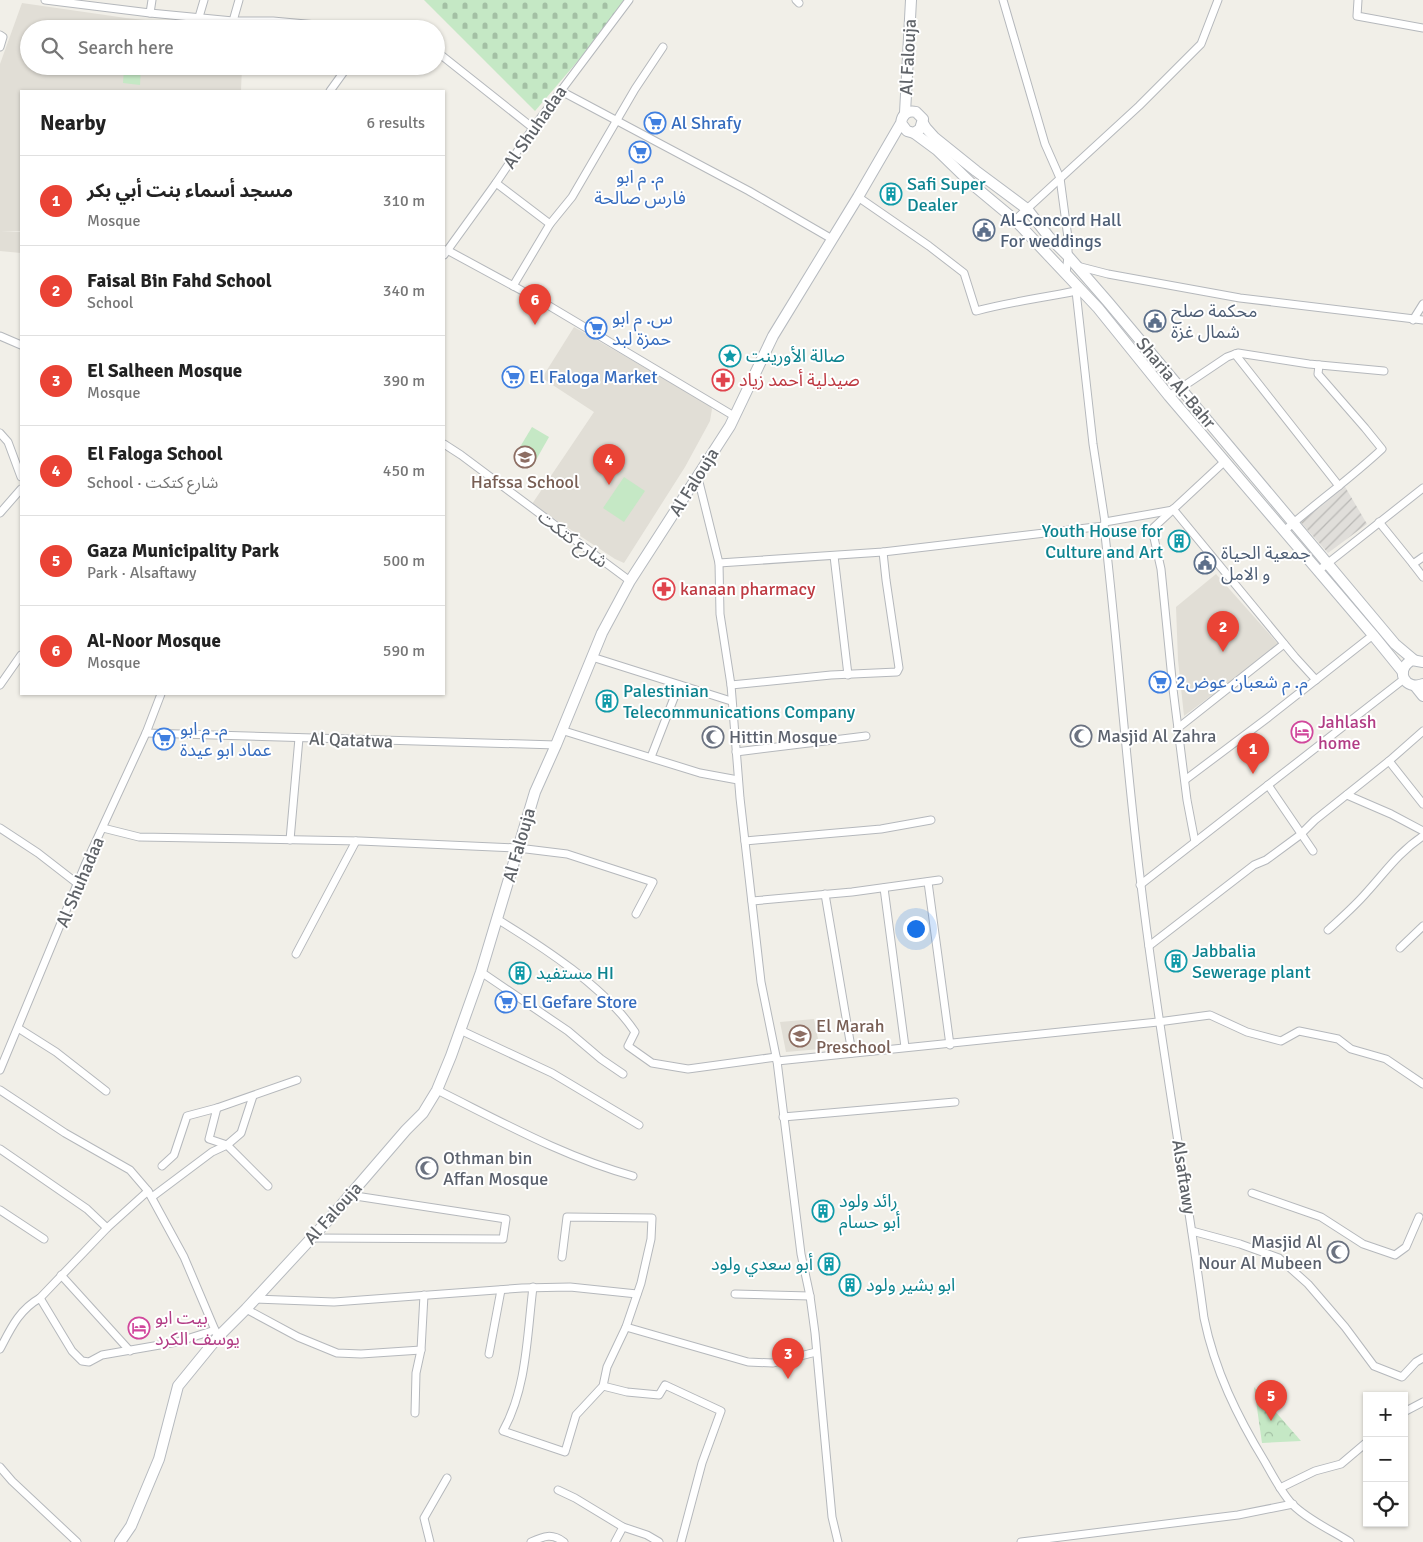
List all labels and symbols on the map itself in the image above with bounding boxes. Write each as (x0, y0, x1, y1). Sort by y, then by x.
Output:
street label: Al Falouja (895, 18, 921, 96)
street label: Al Shuhadaa (498, 81, 572, 173)
supermarket icon: Al Shrafy (643, 111, 667, 135)
place label: Al Shrafy (671, 112, 742, 134)
supermarket icon: م. م ابو فارس صالحة (628, 140, 652, 164)
place label: م. م ابو فارس صالحة (594, 166, 686, 209)
place label: Safi Super Dealer (907, 173, 986, 216)
building icon: Safi Super Dealer (879, 182, 903, 206)
place label: Al-Concord Hall For weddings (1000, 209, 1122, 252)
public building icon: Al-Concord Hall For weddings (972, 218, 996, 242)
pin: 6 (519, 284, 551, 325)
place label: محكمة صلح شمال غزة (1171, 300, 1258, 343)
place label: س. م ابو حمزة لبد (612, 307, 673, 350)
public building icon: محكمة صلح شمال غزة (1143, 309, 1167, 333)
supermarket icon: س. م ابو حمزة لبد (584, 316, 608, 340)
street label: Sharia Al-Bahr (1131, 333, 1221, 433)
place icon: صالة الأورينت (718, 344, 742, 368)
place label: صالة الأورينت (746, 345, 845, 367)
supermarket icon: El Faloga Market (501, 365, 525, 389)
place label: El Faloga Market (529, 366, 658, 388)
pharmacy icon: صيدلية أحمد زياد (711, 368, 735, 392)
place label: صيدلية أحمد زياد (739, 369, 860, 391)
pin: 4 (593, 444, 625, 485)
street label: Al Falouja (664, 444, 724, 520)
school or university icon: Hafssa School (513, 445, 537, 469)
place label: Hafssa School (471, 471, 579, 493)
street label: شارع كتكت (532, 506, 612, 575)
place label: Youth House for Culture and Art (1042, 520, 1163, 563)
building icon: Youth House for Culture and Art (1167, 529, 1191, 553)
place label: جمعية الحياة و الامل (1221, 542, 1310, 585)
public building icon: جمعية الحياة و الامل (1193, 551, 1217, 575)
pharmacy icon: kanaan pharmacy (652, 577, 676, 601)
place label: kanaan pharmacy (680, 578, 816, 600)
pin: 2 (1207, 611, 1239, 652)
supermarket icon: م. م شعبان عوض2 (1148, 670, 1172, 694)
place label: م. م شعبان عوض2 (1176, 671, 1308, 696)
place label: Palestinian Telecommunications Company (623, 680, 856, 723)
building icon: Palestinian Telecommunications Company (595, 689, 619, 713)
place label: Jahlash home (1318, 711, 1377, 754)
place label: م. م ابو عماد ابو عيدة (180, 718, 271, 761)
hotel icon: Jahlash home (1290, 720, 1314, 744)
mosque icon: Masjid Al Zahra (1069, 724, 1093, 748)
mosque icon: Hittin Mosque (701, 725, 725, 749)
place label: Masjid Al Zahra (1097, 725, 1216, 747)
place label: Hittin Mosque (729, 726, 837, 748)
supermarket icon: م. م ابو عماد ابو عيدة (152, 727, 176, 751)
street label: Al Qatatwa (309, 728, 393, 752)
pin: 1 (1237, 733, 1269, 774)
street label: Al Falouja (498, 805, 540, 885)
street label: Al Shuhadaa (51, 833, 109, 931)
your location (903, 916, 929, 942)
place label: Jabbalia Sewerage plant (1192, 940, 1311, 983)
building icon: Jabbalia Sewerage plant (1164, 949, 1188, 973)
building icon: مستفيد HI (508, 961, 532, 985)
place label: مستفيد HI (536, 962, 614, 984)
supermarket icon: El Gefare Store (494, 990, 518, 1014)
place label: El Gefare Store (522, 991, 637, 1013)
place label: El Marah Preschool (816, 1015, 891, 1058)
school or university icon: El Marah Preschool (788, 1024, 812, 1048)
street label: Alsaftawy (1167, 1138, 1201, 1216)
place label: Othman bin Affan Mosque (443, 1147, 548, 1190)
mosque icon: Othman bin Affan Mosque (415, 1156, 439, 1180)
street label: Al Falouja (299, 1177, 367, 1249)
place label: رائد ولود أبو حسام (839, 1190, 900, 1236)
building icon: رائد ولود أبو حسام (811, 1199, 835, 1223)
place label: Masjid Al Nour Al Mubeen (1198, 1231, 1322, 1274)
mosque icon: Masjid Al Nour Al Mubeen (1326, 1240, 1350, 1264)
building icon: أبو سعدي ولود (817, 1252, 841, 1276)
place label: أبو سعدي ولود (711, 1253, 813, 1277)
building icon: ابو بشير ولود (838, 1273, 862, 1297)
place label: ابو بشير ولود (866, 1274, 955, 1296)
place label: بيت ابو يوسف الكرد (155, 1307, 240, 1350)
hotel icon: بيت ابو يوسف الكرد (127, 1316, 151, 1340)
pin: 3 (772, 1338, 804, 1379)
pin: 5 (1255, 1380, 1287, 1421)

